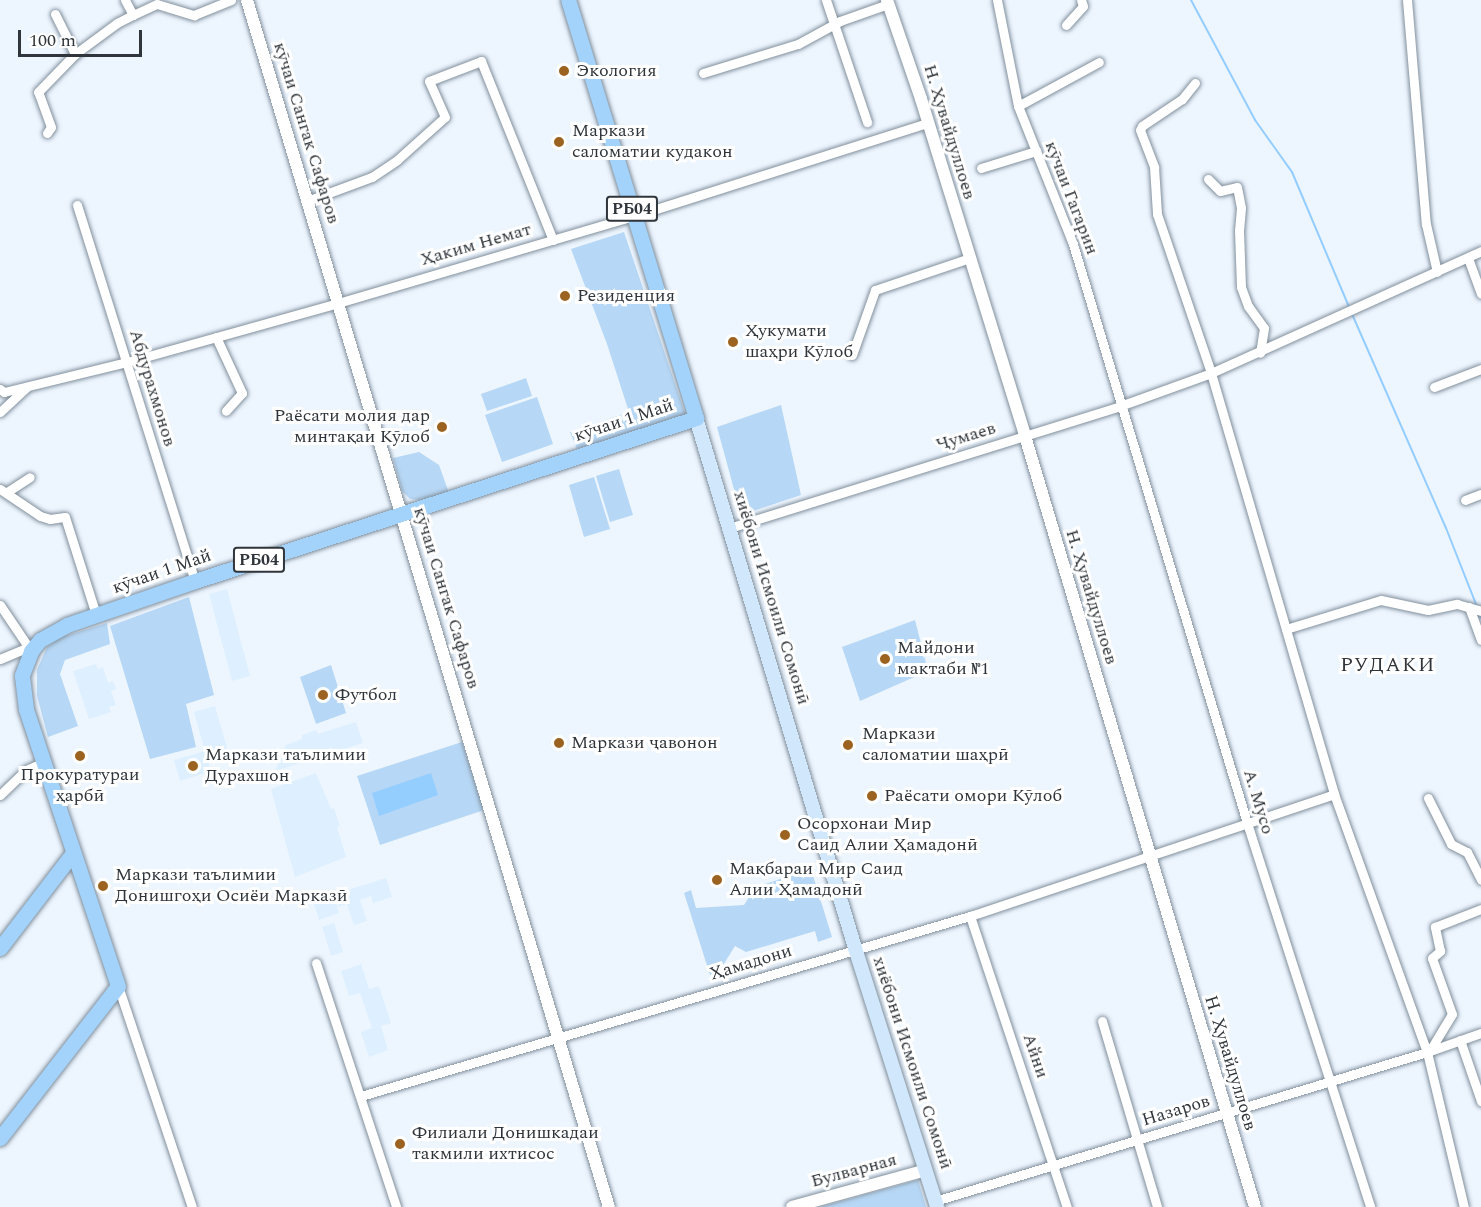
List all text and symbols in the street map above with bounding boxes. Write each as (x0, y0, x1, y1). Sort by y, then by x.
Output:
scale bar (21, 18, 146, 56)
text: 100 m (29, 27, 76, 54)
street label: кӯчаи Сангак Сафаров (268, 40, 344, 226)
place label: Экология (576, 60, 657, 82)
street label: Н. Ҳувайдуллоев (918, 62, 980, 202)
marker: Экология (557, 64, 571, 78)
place label: Маркази саломатии кудакон (572, 121, 733, 164)
marker: Маркази саломатии кудакон (550, 133, 568, 151)
street label: кӯчаи Гагарин (1039, 138, 1103, 258)
road number: РБ04 (605, 196, 659, 222)
street label: Ҳаким Немат (418, 219, 534, 271)
place label: Резиденция (577, 285, 675, 307)
marker: Резиденция (558, 289, 572, 303)
place label: Ҳукумати шаҳри Кӯлоб (745, 321, 853, 364)
street label: Абдурахмонов (124, 327, 180, 449)
marker: Ҳукумати шаҳри Кӯлоб (726, 335, 740, 349)
street label: кӯчаи 1 Май (572, 395, 676, 447)
place label: Раёсати молия дар минтақаи Кӯлоб (274, 406, 430, 448)
street label: Ҷумаев (934, 418, 998, 456)
marker: Раёсати молия дар минтақаи Кӯлоб (435, 420, 449, 434)
street label: хиёбони Исмоили Сомонӣ (728, 489, 814, 707)
street label: кӯчаи Сангак Сафаров (408, 505, 484, 691)
street label: Н. Ҳувайдуллоев (1060, 527, 1122, 667)
street label: кӯчаи 1 Май (110, 545, 214, 599)
road number: РБ04 (232, 547, 286, 573)
place label: Майдони мактаби №1 (897, 638, 989, 680)
marker: Майдони мактаби №1 (878, 652, 892, 666)
district label: РУДАКИ (1340, 653, 1436, 677)
place label: Футбол (335, 684, 397, 706)
marker: Футбол (316, 688, 330, 702)
place label: Маркази саломатии шаҳрӣ (862, 724, 1009, 766)
place label: Маркази ҷавонон (571, 732, 718, 754)
marker: Маркази ҷавонон (552, 736, 566, 750)
marker: Маркази саломатии шаҳрӣ (839, 736, 857, 754)
place label: Маркази таълимии Дурахшон (205, 745, 366, 788)
marker: Прокуратураи ҳарбӣ (73, 749, 87, 763)
marker: Маркази таълимии Дурахшон (186, 759, 200, 773)
place label: Прокуратураи ҳарбӣ (20, 765, 140, 808)
street label: А. Мусо (1238, 767, 1278, 837)
place label: Раёсати омори Кӯлоб (884, 785, 1062, 807)
marker: Раёсати омори Кӯлоб (865, 789, 879, 803)
place label: Осорхонаи Мир Саид Алии Ҳамадонӣ (797, 814, 978, 856)
marker: Осорхонаи Мир Саид Алии Ҳамадонӣ (778, 828, 792, 842)
place label: Мақбараи Мир Саид Алии Ҳамадонӣ (729, 859, 903, 902)
place label: Маркази таълимии Донишгоҳи Осиёи Марказӣ (115, 865, 348, 908)
marker: Мақбараи Мир Саид Алии Ҳамадонӣ (710, 873, 724, 887)
marker: Маркази таълимии Донишгоҳи Осиёи Марказӣ (96, 879, 110, 893)
street label: Ҳамадони (707, 940, 795, 986)
street label: хиёбони Исмоили Сомонӣ (867, 954, 957, 1172)
street label: Н. Ҳувайдуллоев (1199, 993, 1261, 1133)
street label: Айни (1017, 1031, 1053, 1081)
street label: Назаров (1139, 1090, 1213, 1132)
place label: Филиали Донишкадаи такмили ихтисос (412, 1123, 599, 1166)
marker: Филиали Донишкадаи такмили ихтисос (393, 1137, 407, 1151)
street label: Булварная (809, 1149, 899, 1193)

